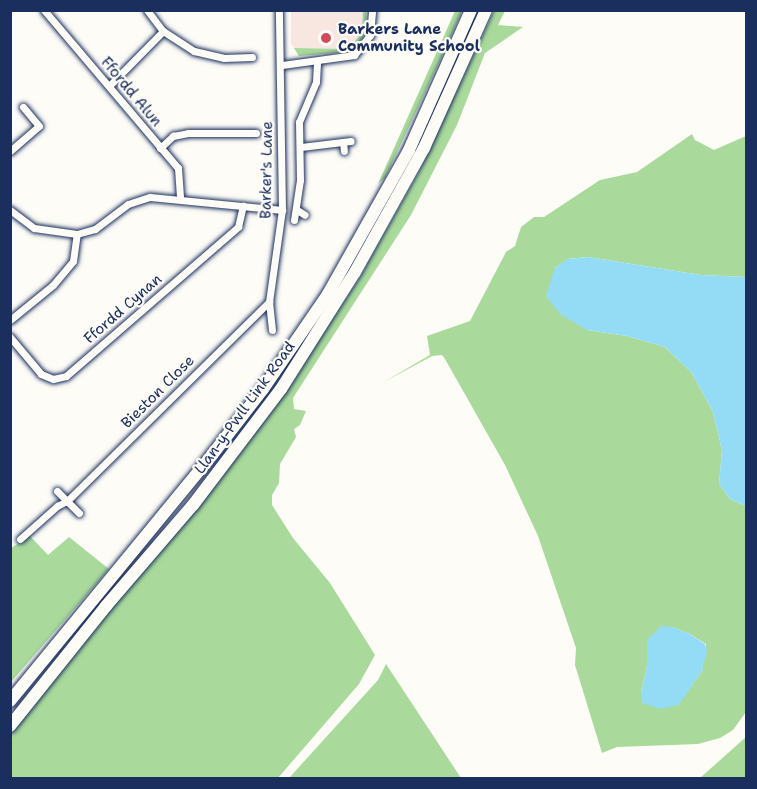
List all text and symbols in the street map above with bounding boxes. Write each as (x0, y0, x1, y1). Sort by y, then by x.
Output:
place label: Barkers Lane Community School (338, 20, 480, 55)
marker: Barkers Lane Community School (319, 31, 333, 45)
street label: Ffordd Alun (97, 54, 165, 130)
street label: Barker's Lane (257, 121, 277, 219)
street label: Ffordd Cynan (80, 270, 166, 348)
street label: Llan-y-Pwll Link Road (191, 338, 299, 478)
street label: Bieston Close (118, 352, 198, 432)

